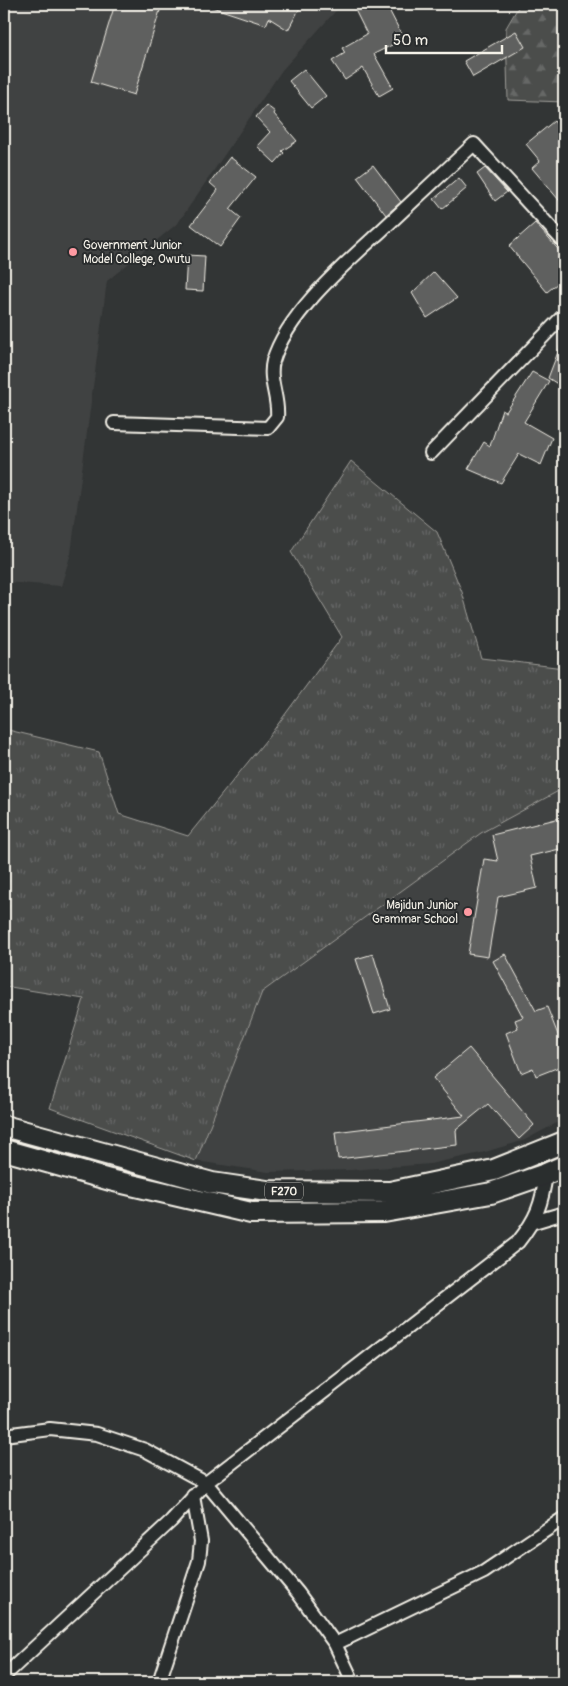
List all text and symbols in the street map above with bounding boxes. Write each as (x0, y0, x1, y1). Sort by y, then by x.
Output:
scale bar (386, 22, 502, 54)
text: 50 m (393, 31, 428, 50)
place label: Government Junior Model College, Owutu (83, 238, 191, 267)
marker: Government Junior Model College, Owutu (67, 246, 79, 258)
place label: Majidun Junior Grammar School (372, 898, 459, 927)
marker: Majidun Junior Grammar School (462, 906, 474, 918)
road number: F270 (265, 1182, 303, 1200)

